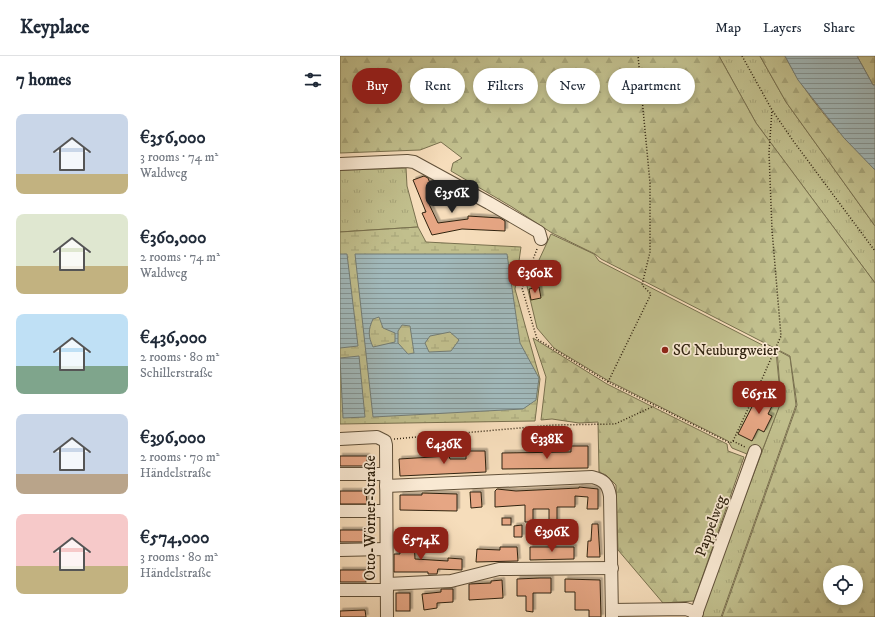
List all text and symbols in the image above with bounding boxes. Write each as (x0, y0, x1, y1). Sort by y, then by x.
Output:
text: Keyplace (20, 16, 89, 39)
text: Map (715, 19, 741, 37)
text: Layers (763, 19, 801, 37)
text: Share (823, 19, 855, 37)
chip: Buy (352, 68, 402, 104)
chip: Rent (410, 68, 465, 104)
chip: Filters (473, 68, 538, 104)
chip: New (546, 68, 600, 104)
chip: Apartment (608, 68, 695, 104)
text: 7 homes (16, 69, 71, 91)
icon: filters (302, 69, 324, 91)
text: €356,000 (140, 127, 206, 149)
icon: home (48, 130, 96, 178)
text: 3 rooms · 74 m² (140, 149, 218, 165)
text: Waldweg (140, 165, 187, 181)
pin: €356K (424, 180, 480, 214)
text: €356K (435, 185, 469, 201)
text: €360,000 (140, 227, 206, 249)
icon: home (48, 230, 96, 278)
text: 2 rooms · 74 m² (140, 249, 220, 265)
pin: €360K (507, 260, 563, 294)
text: Waldweg (140, 265, 187, 281)
text: €360K (517, 265, 553, 281)
text: €436,000 (140, 327, 207, 349)
icon: home (48, 330, 96, 378)
place label: SC Neuburgweier (673, 341, 779, 360)
marker: SC Neuburgweier (660, 345, 670, 355)
text: 2 rooms · 80 m² (140, 349, 219, 365)
text: Schillerstraße (140, 365, 213, 381)
pin: €651K (731, 381, 787, 415)
text: €651K (742, 386, 776, 402)
pin: €338K (519, 426, 575, 460)
text: €396,000 (140, 427, 206, 449)
icon: home (48, 430, 96, 478)
pin: €436K (416, 431, 472, 465)
text: €338K (531, 431, 563, 447)
text: €436K (426, 436, 462, 452)
text: 2 rooms · 70 m² (140, 449, 220, 465)
street label: Otto-Wörner-Straße (361, 455, 380, 581)
text: Händelstraße (140, 465, 211, 481)
street label: Pappelweg (691, 492, 731, 559)
pin: €396K (524, 519, 580, 553)
text: €396K (535, 524, 569, 540)
text: €574,000 (140, 527, 209, 549)
pin: €574K (393, 527, 449, 561)
icon: home (48, 530, 96, 578)
text: €574K (402, 532, 440, 548)
text: 3 rooms · 80 m² (140, 549, 218, 565)
text: Händelstraße (140, 565, 211, 581)
map controls (823, 565, 863, 605)
button: locate (823, 565, 863, 605)

